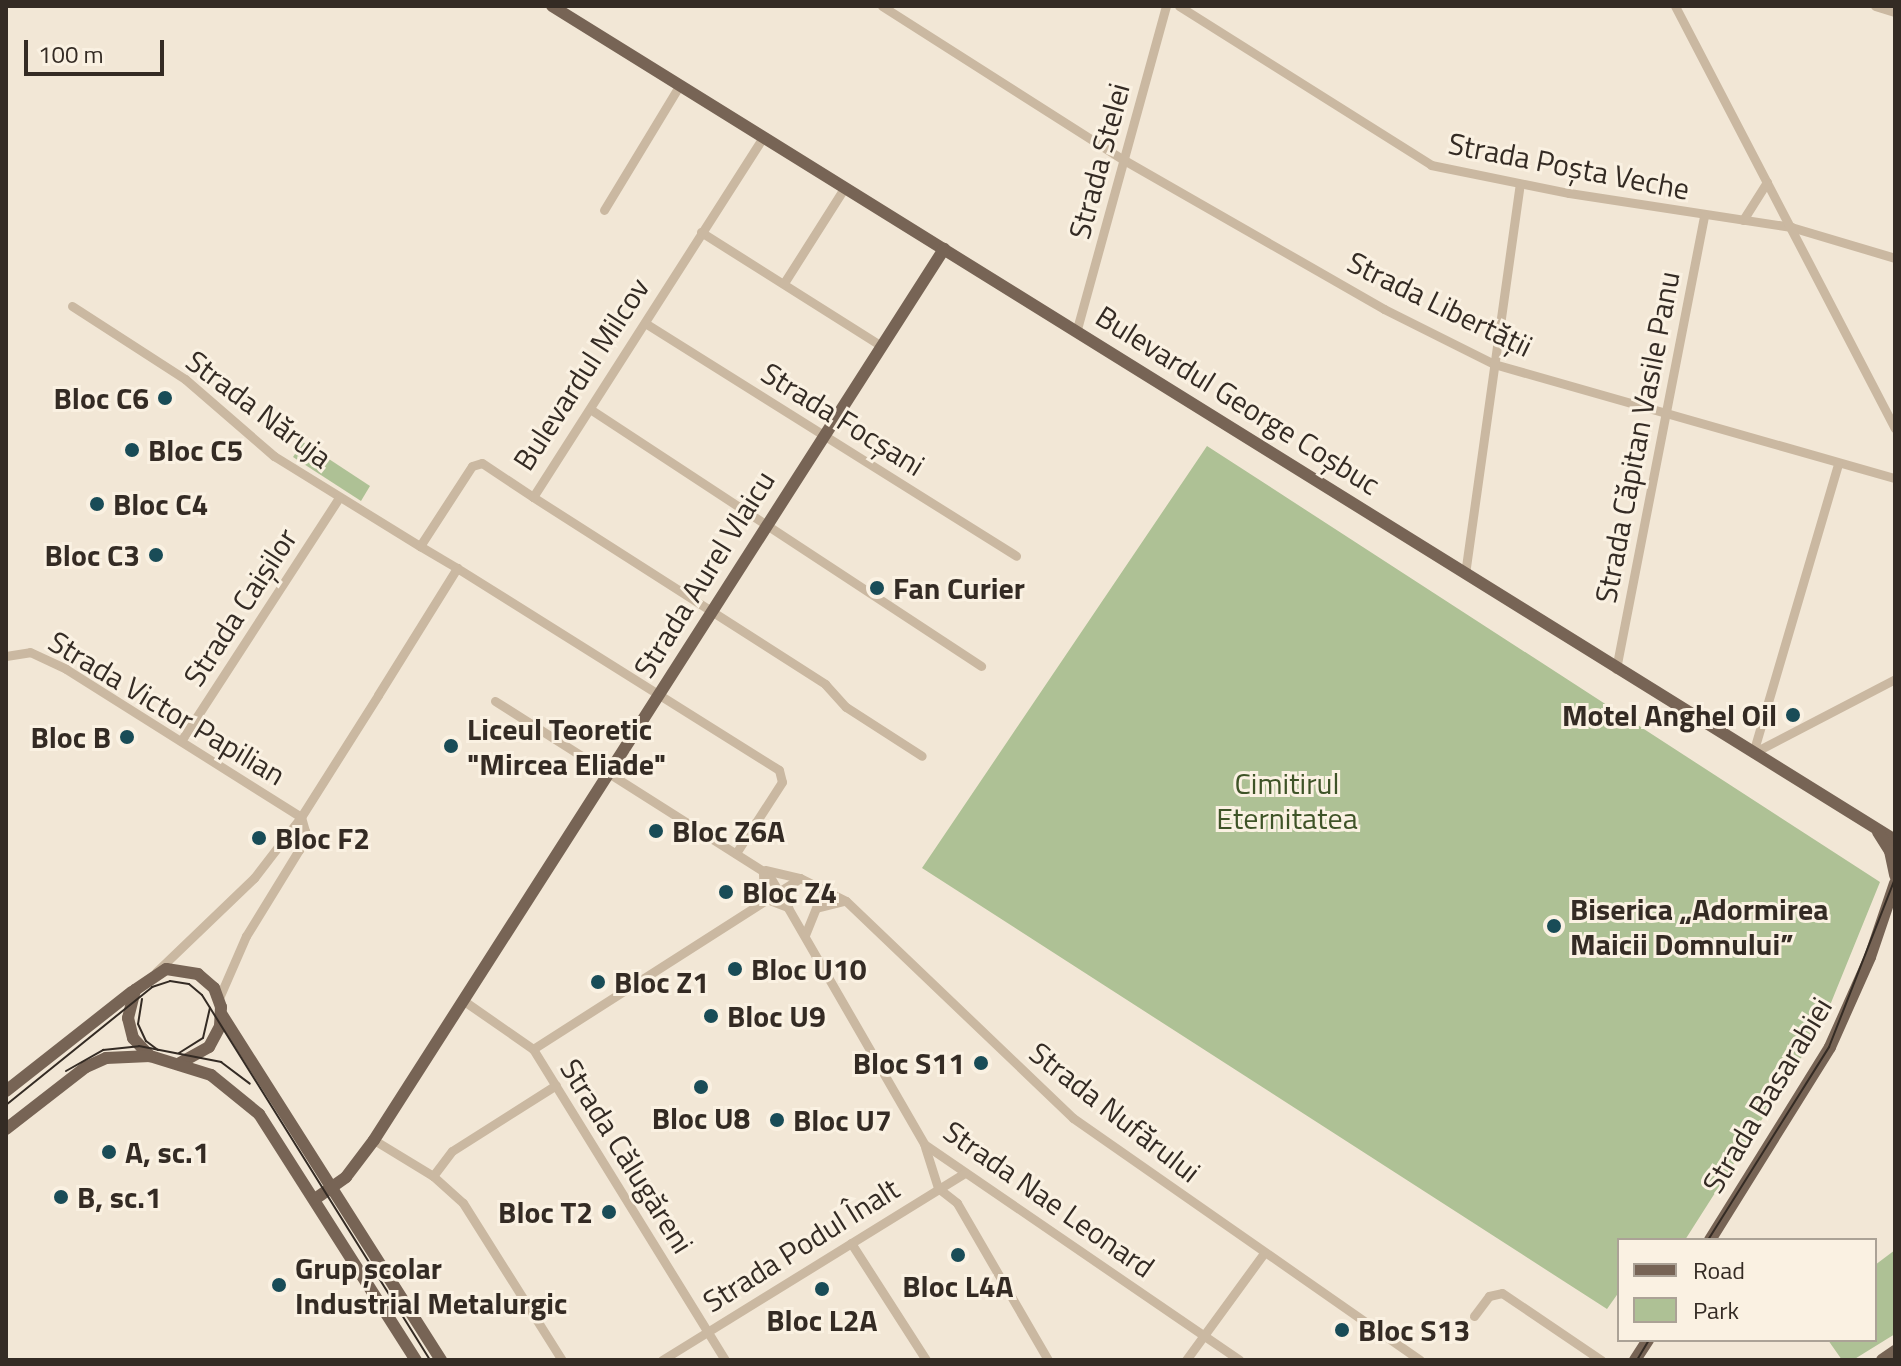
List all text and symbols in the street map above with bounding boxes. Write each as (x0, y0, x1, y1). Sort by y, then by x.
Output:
scale bar (28, 24, 168, 74)
text: 100 m (38, 36, 104, 72)
street label: Strada Stelei (1061, 79, 1137, 243)
street label: Strada Poșta Veche (1445, 125, 1693, 207)
street label: Strada Libertății (1342, 244, 1538, 364)
street label: Strada Căpitan Vasile Panu (1587, 268, 1687, 606)
street label: Bulevardul Milcov (505, 271, 657, 477)
street label: Bulevardul George Coșbuc (1089, 298, 1387, 502)
street label: Strada Năruja (179, 343, 339, 475)
street label: Strada Focșani (755, 355, 931, 483)
place label: Bloc C6 (54, 380, 149, 416)
marker: Bloc C6 (156, 389, 174, 407)
place label: Bloc C5 (148, 432, 243, 468)
marker: Bloc C5 (123, 441, 141, 459)
street label: Strada Aurel Vlaicu (626, 464, 782, 684)
place label: Bloc C4 (113, 486, 208, 522)
marker: Bloc C4 (88, 495, 106, 513)
street label: Strada Caișilor (176, 521, 304, 693)
place label: Bloc C3 (45, 537, 140, 573)
marker: Bloc C3 (147, 546, 165, 564)
place label: Fan Curier (893, 570, 1025, 606)
marker: Fan Curier (868, 579, 886, 597)
street label: Strada Victor Papilian (42, 623, 292, 793)
place label: Motel Anghel Oil (1562, 697, 1777, 733)
marker: Motel Anghel Oil (1784, 706, 1802, 724)
place label: Liceul Teoretic "Mircea Eliade" (467, 711, 666, 782)
place label: Bloc B (30, 719, 111, 755)
marker: Bloc B (118, 728, 136, 746)
marker: Liceul Teoretic "Mircea Eliade" (442, 737, 460, 755)
park label: Cimitirul Eternitatea (1216, 765, 1358, 836)
place label: Bloc Z6A (672, 813, 785, 849)
place label: Bloc F2 (275, 820, 370, 856)
marker: Bloc Z6A (647, 822, 665, 840)
marker: Bloc F2 (250, 829, 268, 847)
place label: Bloc Z4 (742, 874, 837, 910)
marker: Bloc Z4 (717, 883, 735, 901)
place label: Biserica „Adormirea Maicii Domnului” (1570, 891, 1829, 962)
marker: Biserica „Adormirea Maicii Domnului” (1545, 917, 1563, 935)
place label: Bloc U10 (751, 951, 867, 987)
marker: Bloc U10 (726, 960, 744, 978)
place label: Bloc Z1 (614, 964, 709, 1000)
marker: Bloc Z1 (589, 973, 607, 991)
street label: Strada Basarabiei (1695, 991, 1839, 1199)
place label: Bloc U9 (727, 998, 826, 1034)
marker: Bloc U9 (702, 1007, 720, 1025)
street label: Strada Nufărului (1023, 1034, 1207, 1190)
place label: Bloc S11 (853, 1045, 965, 1081)
street label: Strada Călugăreni (553, 1052, 701, 1260)
marker: Bloc S11 (972, 1054, 990, 1072)
marker: Bloc U8 (692, 1078, 710, 1096)
place label: Bloc U8 (652, 1100, 750, 1136)
place label: Bloc U7 (793, 1102, 892, 1138)
marker: Bloc U7 (768, 1111, 786, 1129)
street label: Strada Nae Leonard (937, 1113, 1161, 1285)
place label: A, sc.1 (125, 1134, 210, 1170)
marker: A, sc.1 (100, 1143, 118, 1161)
street label: Strada Podul Înalt (696, 1170, 906, 1320)
place label: B, sc.1 (77, 1179, 162, 1215)
marker: B, sc.1 (52, 1188, 70, 1206)
place label: Bloc T2 (498, 1194, 593, 1230)
marker: Bloc T2 (600, 1203, 618, 1221)
legend (1617, 1238, 1877, 1342)
marker: Bloc L4A (949, 1246, 967, 1264)
place label: Grup școlar Industrial Metalurgic (295, 1250, 567, 1320)
text: Road (1693, 1252, 1745, 1288)
place label: Bloc L4A (902, 1268, 1014, 1304)
marker: Grup școlar Industrial Metalurgic (270, 1276, 288, 1294)
marker: Bloc L2A (813, 1280, 831, 1298)
text: Park (1693, 1292, 1739, 1328)
place label: Bloc L2A (766, 1302, 878, 1338)
place label: Bloc S13 (1358, 1312, 1470, 1348)
marker: Bloc S13 (1333, 1321, 1351, 1339)

